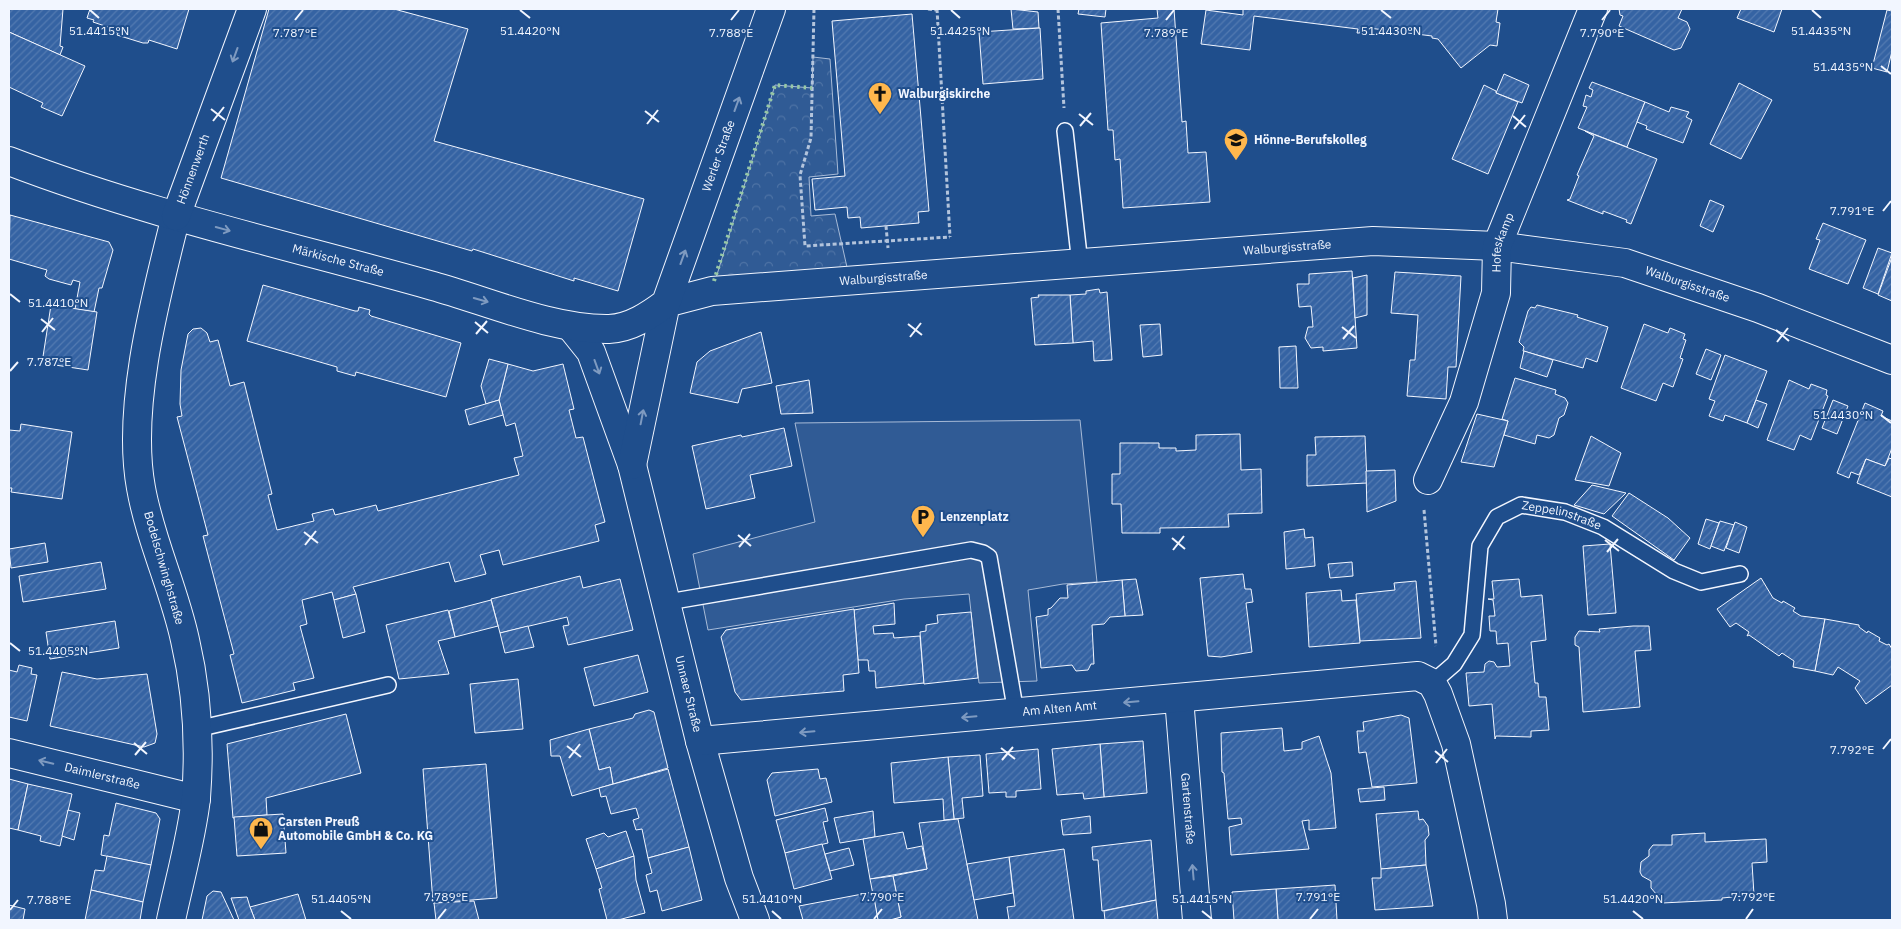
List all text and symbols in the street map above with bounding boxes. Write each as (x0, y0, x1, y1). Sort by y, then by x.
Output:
text: 51.4415°N (69, 23, 129, 38)
text: 51.4420°N (500, 23, 560, 38)
text: 51.4425°N (930, 23, 990, 38)
text: 51.4430°N (1361, 23, 1421, 38)
text: 51.4435°N (1791, 23, 1851, 38)
text: 7.787°E (273, 25, 317, 40)
text: 7.788°E (709, 25, 753, 40)
text: 7.789°E (1144, 25, 1188, 40)
text: 7.790°E (1580, 25, 1624, 40)
one-way arrow (230, 46, 239, 62)
text: 51.4435°N (1813, 59, 1873, 74)
church icon: Walburgiskirche (867, 81, 893, 115)
place label: Walburgiskirche (898, 86, 991, 101)
one-way arrow (733, 96, 742, 112)
street label: Werler Straße (698, 118, 738, 193)
school or university icon: Hönne-Berufskolleg (1223, 127, 1249, 161)
street label: Hönnenwerth (173, 132, 212, 206)
place label: Hönne-Berufskolleg (1254, 132, 1367, 147)
text: 7.791°E (1830, 203, 1874, 218)
street label: Hofeskamp (1488, 210, 1517, 272)
one-way arrow (214, 225, 230, 234)
street label: Walburgisstraße (1243, 236, 1332, 258)
street label: Märkische Straße (291, 240, 386, 279)
one-way arrow (679, 250, 688, 265)
street label: Walburgisstraße (1643, 262, 1732, 305)
street label: Walburgisstraße (839, 267, 928, 288)
text: 51.4410°N (28, 295, 88, 310)
one-way arrow (473, 296, 489, 306)
text: 7.787°E (27, 354, 71, 369)
one-way arrow (593, 359, 602, 374)
text: 51.4430°N (1813, 407, 1873, 422)
one-way arrow (637, 410, 647, 426)
street label: Zeppelinstraße (1521, 497, 1604, 533)
parking icon: Lenzenplatz (910, 504, 936, 538)
street label: Bodelschwinghstraße (141, 509, 188, 627)
place label: Lenzenplatz (940, 509, 1009, 524)
text: 51.4405°N (28, 643, 88, 658)
street label: Unnaer Straße (672, 654, 706, 734)
street label: Am Alten Amt (1022, 697, 1097, 719)
one-way arrow (1123, 697, 1139, 707)
one-way arrow (961, 712, 977, 722)
one-way arrow (799, 727, 815, 736)
text: 7.792°E (1830, 742, 1874, 757)
one-way arrow (39, 757, 55, 766)
street label: Daimlerstraße (63, 759, 142, 792)
street label: Gartenstraße (1178, 772, 1199, 845)
place label: Carsten Preuß Automobile GmbH & Co. KG (278, 814, 433, 843)
shop icon: Carsten Preuß Automobile GmbH & Co. KG (248, 816, 274, 850)
one-way arrow (1189, 864, 1198, 880)
text: 7.789°E (424, 889, 468, 904)
text: 7.790°E (860, 889, 904, 904)
text: 7.791°E (1296, 889, 1340, 904)
text: 7.792°E (1731, 889, 1775, 904)
text: 51.4405°N (311, 891, 371, 906)
text: 51.4410°N (742, 891, 802, 906)
text: 51.4415°N (1172, 891, 1232, 906)
text: 51.4420°N (1603, 891, 1663, 906)
text: 7.788°E (27, 892, 71, 907)

